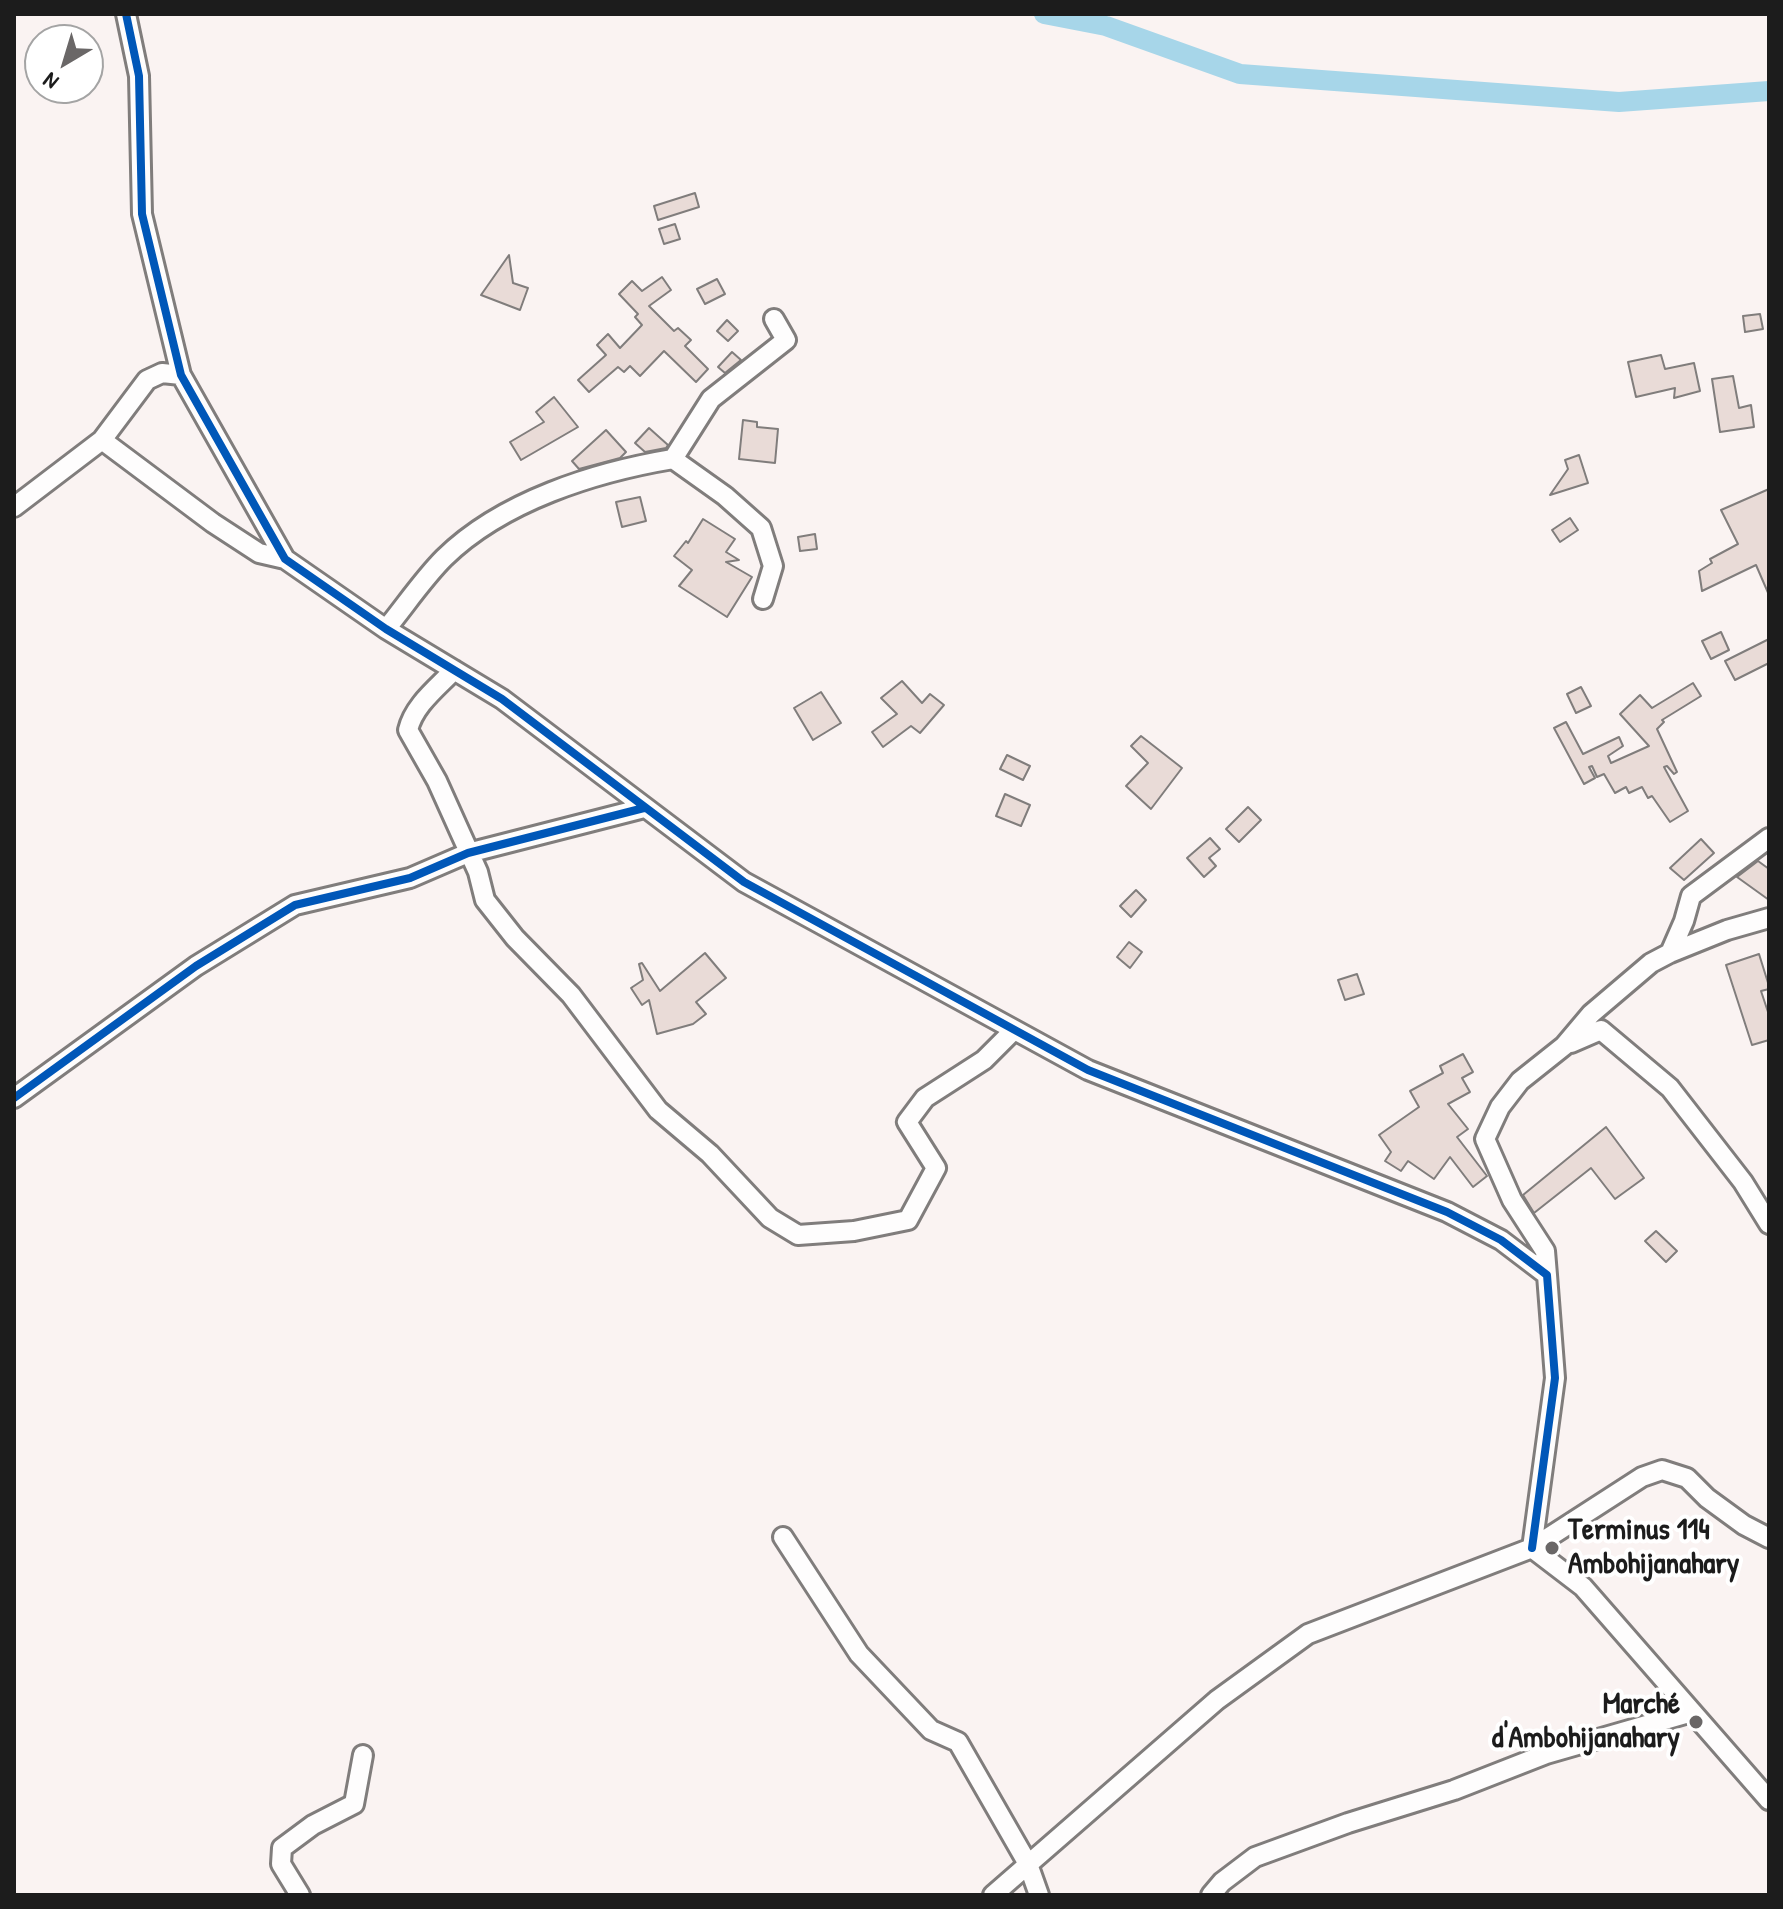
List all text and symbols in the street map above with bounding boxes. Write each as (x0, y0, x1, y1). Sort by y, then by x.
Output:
north arrow (24, 24, 104, 104)
text: N (37, 66, 64, 97)
place label: Terminus 114 Ambohijanahary (1568, 1513, 1740, 1584)
marker: Terminus 114 Ambohijanahary (1543, 1539, 1561, 1557)
place label: Marché d'Ambohijanahary (1492, 1687, 1680, 1758)
marker: Marché d'Ambohijanahary (1687, 1713, 1705, 1731)

